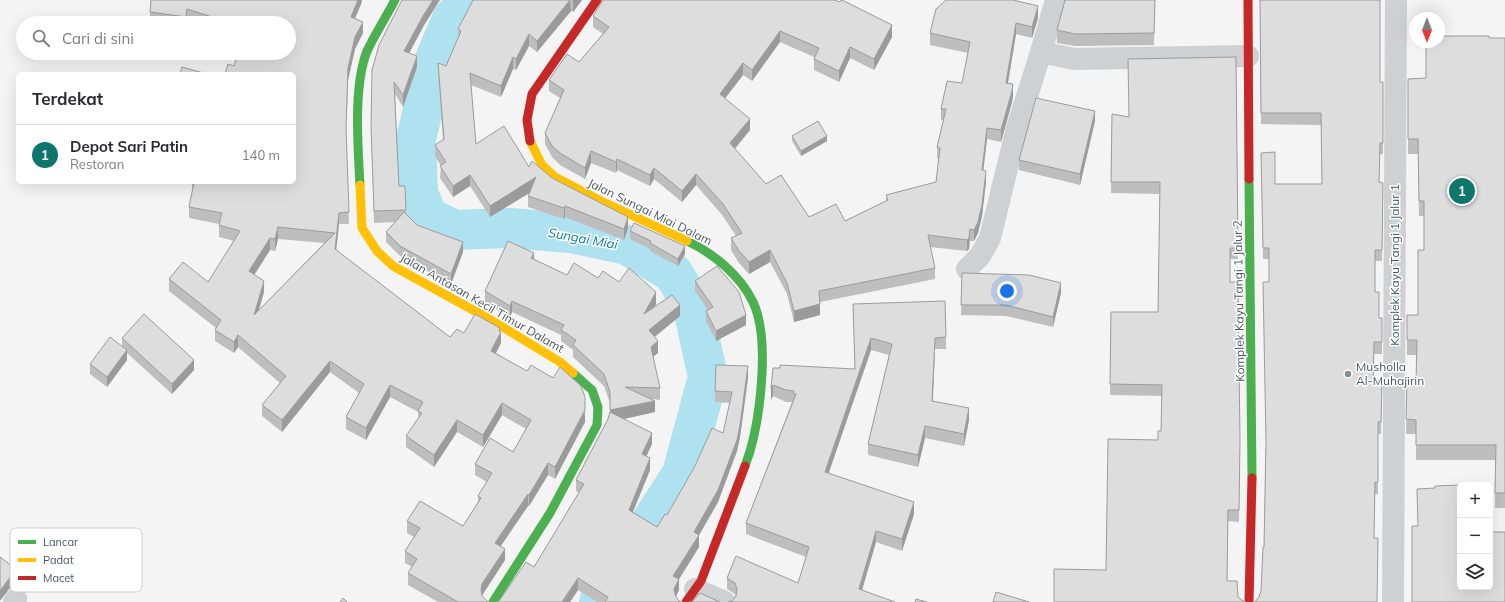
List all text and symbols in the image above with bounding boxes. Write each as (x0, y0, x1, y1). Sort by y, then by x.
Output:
north arrow (1409, 12, 1445, 48)
search box (16, 16, 296, 60)
icon: search (30, 27, 52, 49)
text: Cari di sini (62, 29, 134, 48)
text: Terdekat (32, 88, 103, 109)
text: Depot Sari Patin (70, 137, 188, 156)
text: 1 (41, 147, 49, 163)
text: 140 m (242, 147, 280, 163)
text: Restoran (70, 156, 124, 172)
street label: Jalan Sungai Miai Dalam (586, 175, 715, 248)
pin: 1 (1449, 176, 1475, 206)
street label: Komplek Kayu Tangi 1 Jalur 1 (1387, 184, 1402, 346)
street label: Komplek Kayu Tangi 1 Jalur 2 (1230, 220, 1247, 382)
water label: Sungai Miai (547, 224, 620, 252)
street label: Jalan Antasan Kecil Timur Dalamt (398, 249, 567, 356)
your location (997, 281, 1017, 301)
place label: Musholla Al-Muhajirin (1356, 359, 1424, 388)
marker: Musholla Al-Muhajirin (1343, 369, 1353, 379)
map controls (1457, 482, 1493, 590)
button: + (1457, 482, 1493, 518)
button: − (1457, 518, 1493, 554)
legend (10, 528, 142, 592)
text: Lancar (43, 535, 78, 549)
text: Padat (43, 553, 74, 567)
button: layers (1457, 554, 1493, 590)
text: Macet (43, 571, 74, 585)

